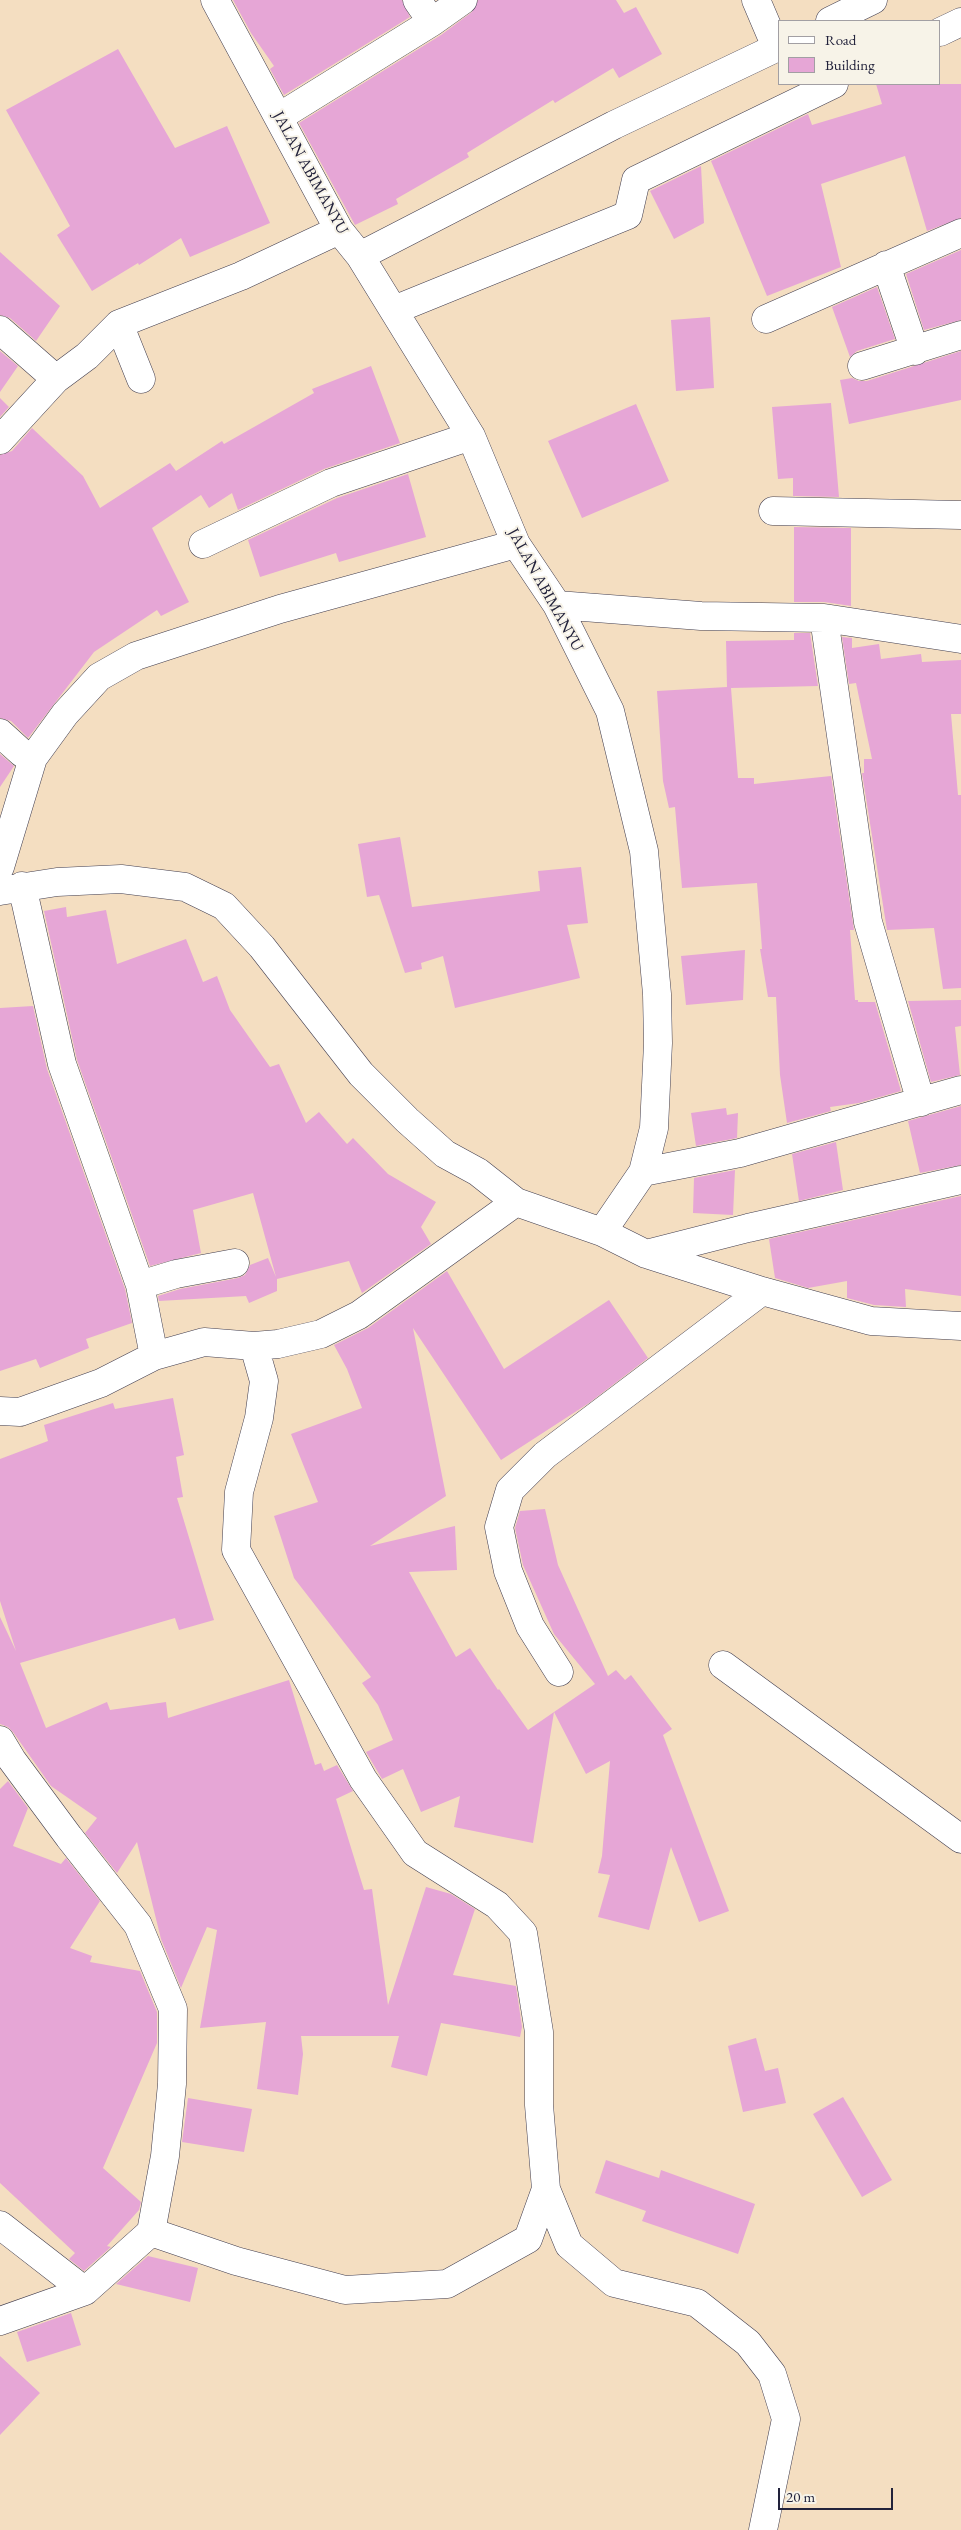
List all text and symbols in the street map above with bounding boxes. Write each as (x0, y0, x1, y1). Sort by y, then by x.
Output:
legend (778, 20, 941, 85)
text: Road (825, 30, 856, 49)
text: Building (825, 55, 875, 74)
street label: JALAN ABIMANYU (268, 108, 352, 238)
street label: JALAN ABIMANYU (503, 525, 587, 655)
scale bar (781, 2478, 896, 2510)
text: 20 m (786, 2487, 815, 2506)

